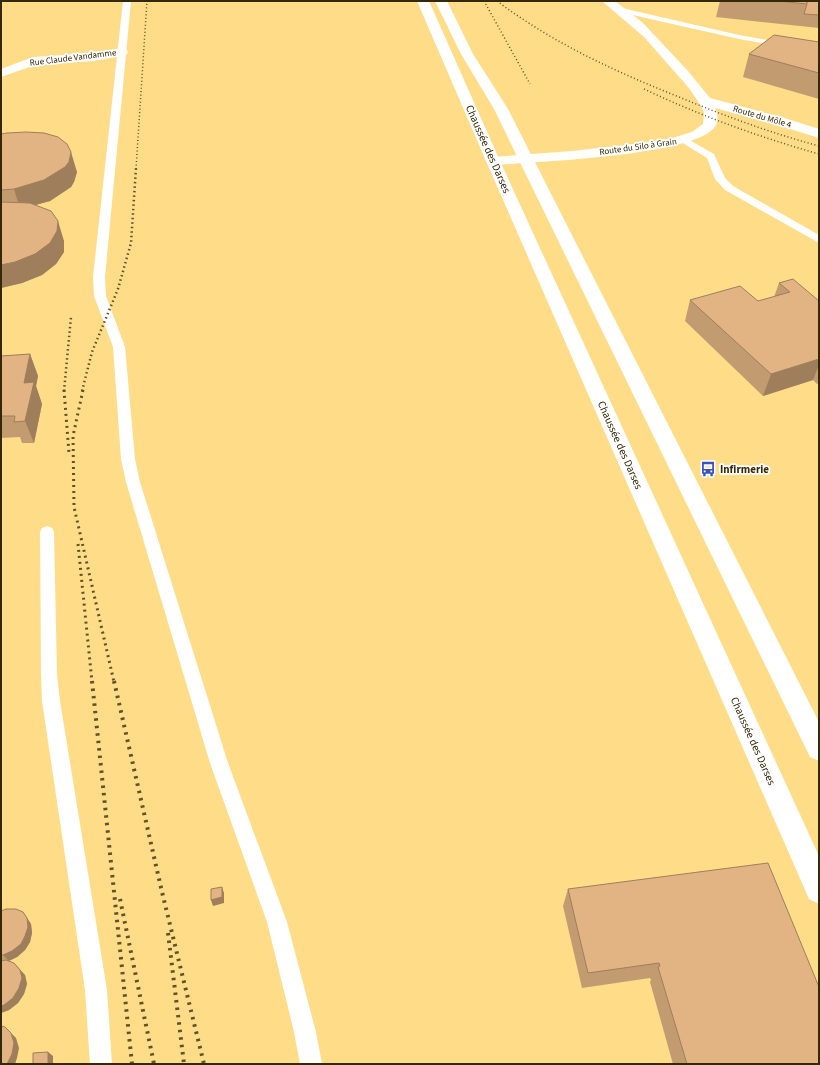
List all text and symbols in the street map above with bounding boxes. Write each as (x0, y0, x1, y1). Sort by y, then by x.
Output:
street label: Rue Claude Vandamme (29, 46, 118, 70)
street label: Chaussée des Darses (462, 102, 514, 196)
street label: Route du Môle 4 (731, 102, 793, 132)
street label: Route du Silo à Grain (598, 135, 678, 159)
street label: Chaussée des Darses (594, 398, 646, 492)
bus stop icon: Infirmerie (699, 460, 717, 478)
place label: Infirmerie (720, 462, 769, 477)
street label: Chaussée des Darses (727, 694, 779, 788)

